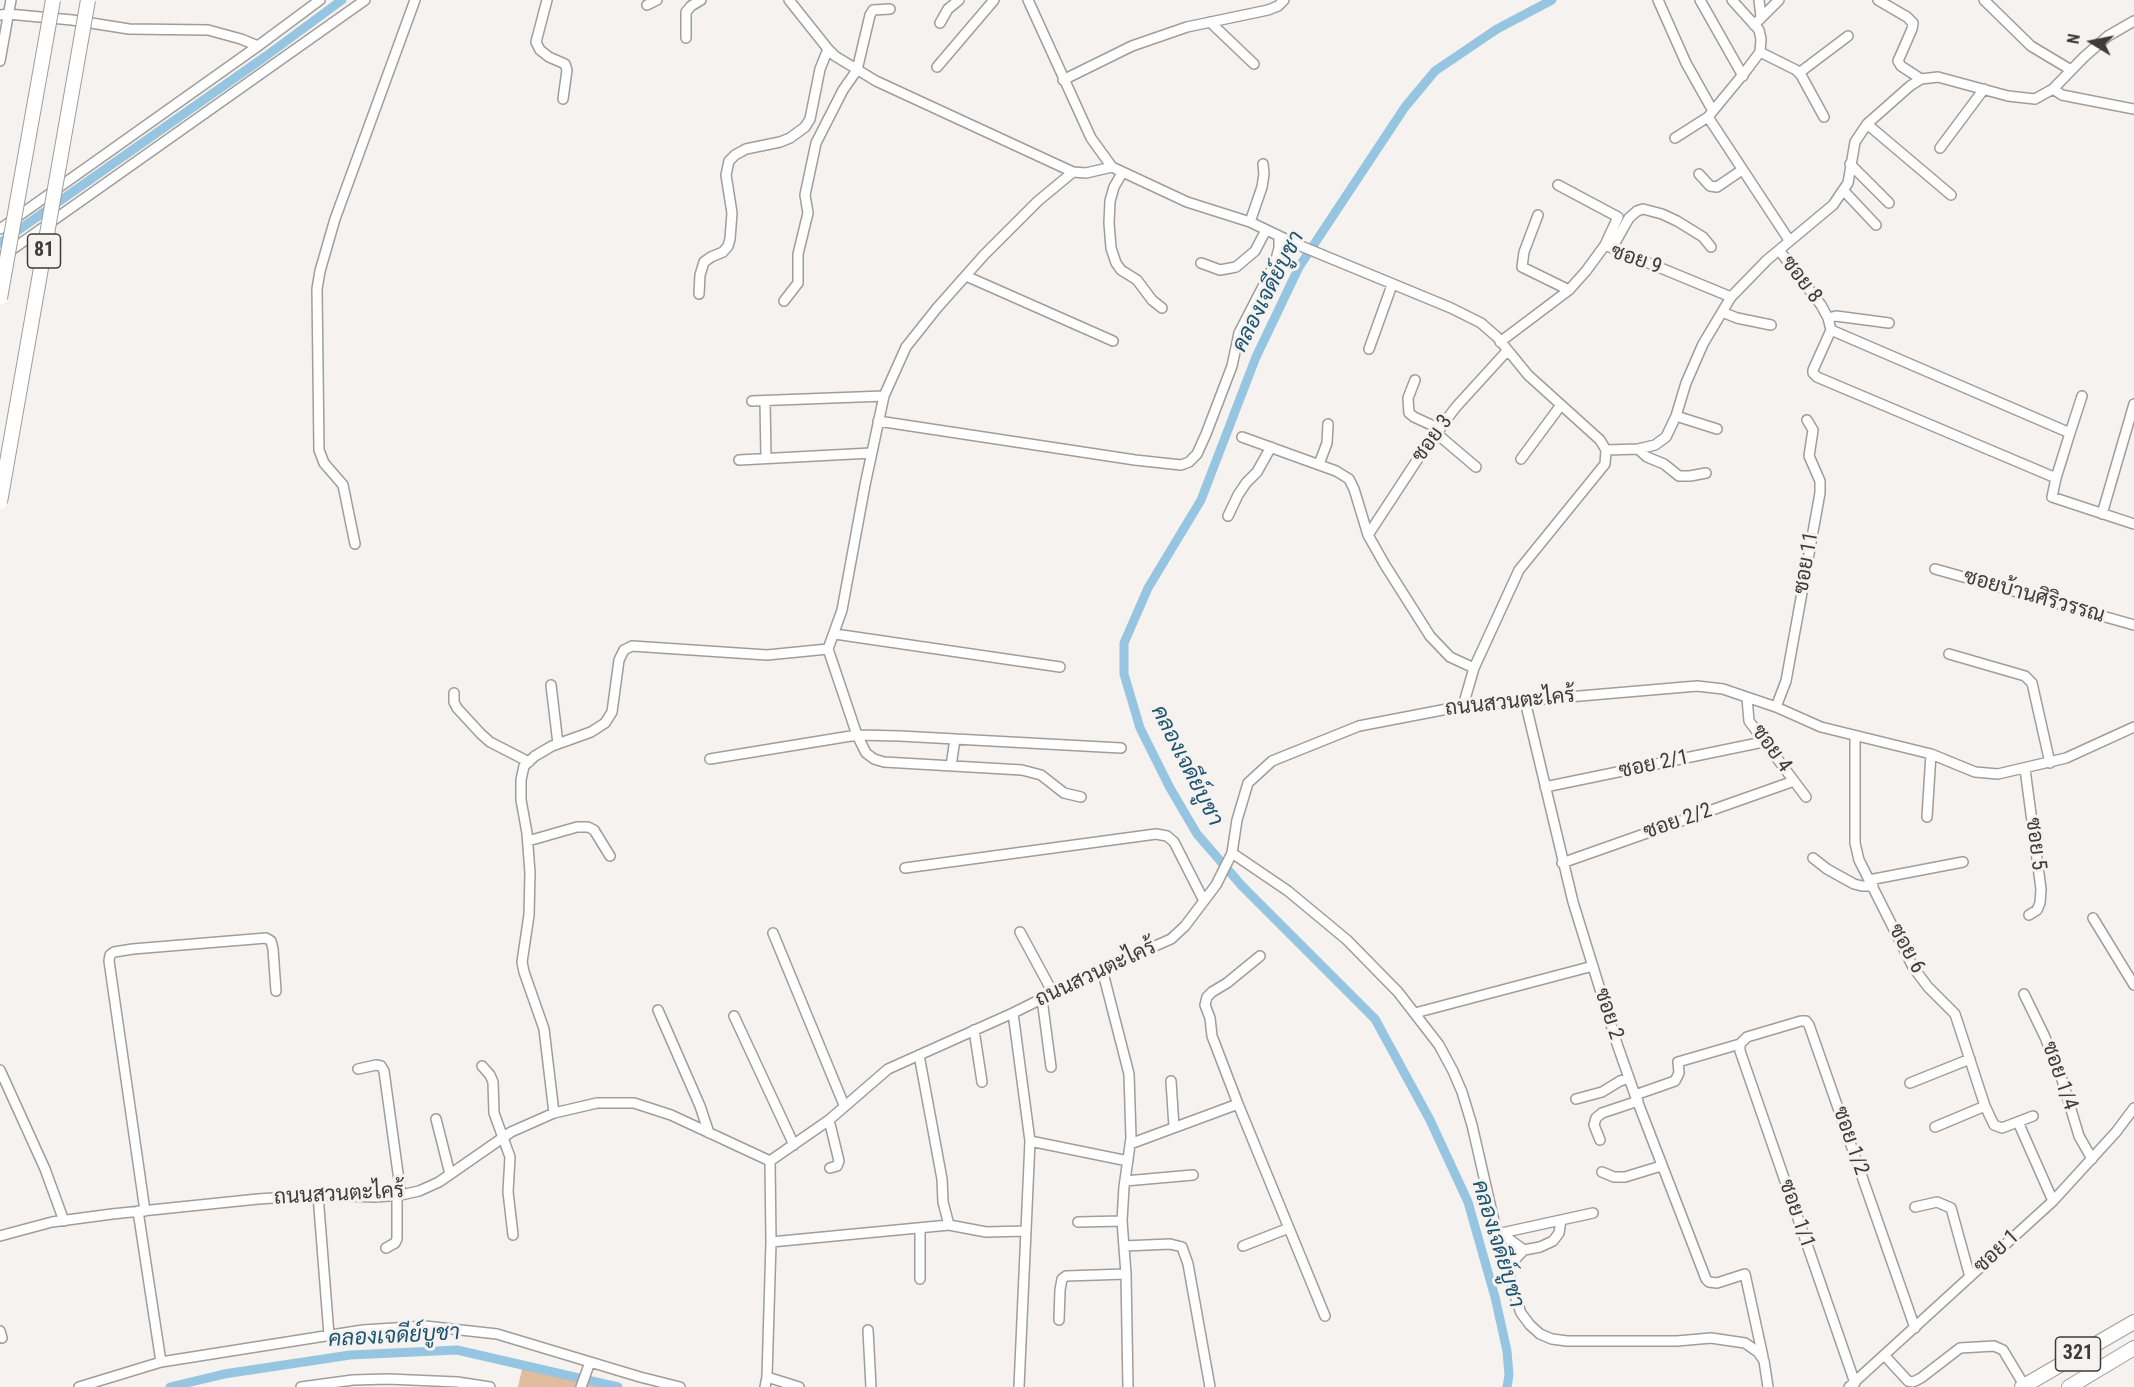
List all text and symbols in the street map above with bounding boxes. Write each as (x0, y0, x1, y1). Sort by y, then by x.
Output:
north arrow (2062, 12, 2122, 72)
text: N (2064, 32, 2084, 45)
water label: คลองเจดีย์บูชา (1227, 227, 1311, 357)
road number: 81 (28, 234, 60, 268)
street label: ซอย 9 (1607, 240, 1665, 280)
street label: ซอย 8 (1775, 251, 1827, 309)
street label: ซอย 3 (1407, 410, 1459, 468)
street label: ซอย 11 (1789, 530, 1825, 596)
street label: ซอยบ้านศิริวรรณ (1960, 565, 2108, 629)
street label: ถนนสวนตะไคร้ (1444, 684, 1576, 722)
water label: คลองเจดีย์บูชา (1144, 701, 1228, 831)
street label: ซอย 4 (1745, 720, 1797, 778)
street label: ซอย 2/1 (1617, 745, 1691, 785)
street label: ซอย 2/2 (1641, 799, 1715, 845)
street label: ซอย 5 (2019, 816, 2051, 872)
street label: ซอย 6 (1882, 920, 1930, 978)
street label: ถนนสวนตะไคร้ (1032, 935, 1160, 1013)
street label: ซอย 2 (1588, 985, 1628, 1043)
street label: ซอย 1/4 (2036, 1039, 2082, 1113)
street label: ซอย 1/2 (1827, 1104, 1873, 1178)
water label: คลองเจดีย์บูชา (1465, 1177, 1529, 1311)
street label: ซอย 1/1 (1773, 1177, 1819, 1251)
street label: ถนนสวนตะไคร้ (273, 1179, 405, 1211)
street label: ซอย 1 (1969, 1225, 2025, 1279)
water label: คลองเจดีย์บูชา (328, 1320, 460, 1354)
road number: 321 (2056, 1337, 2100, 1371)

